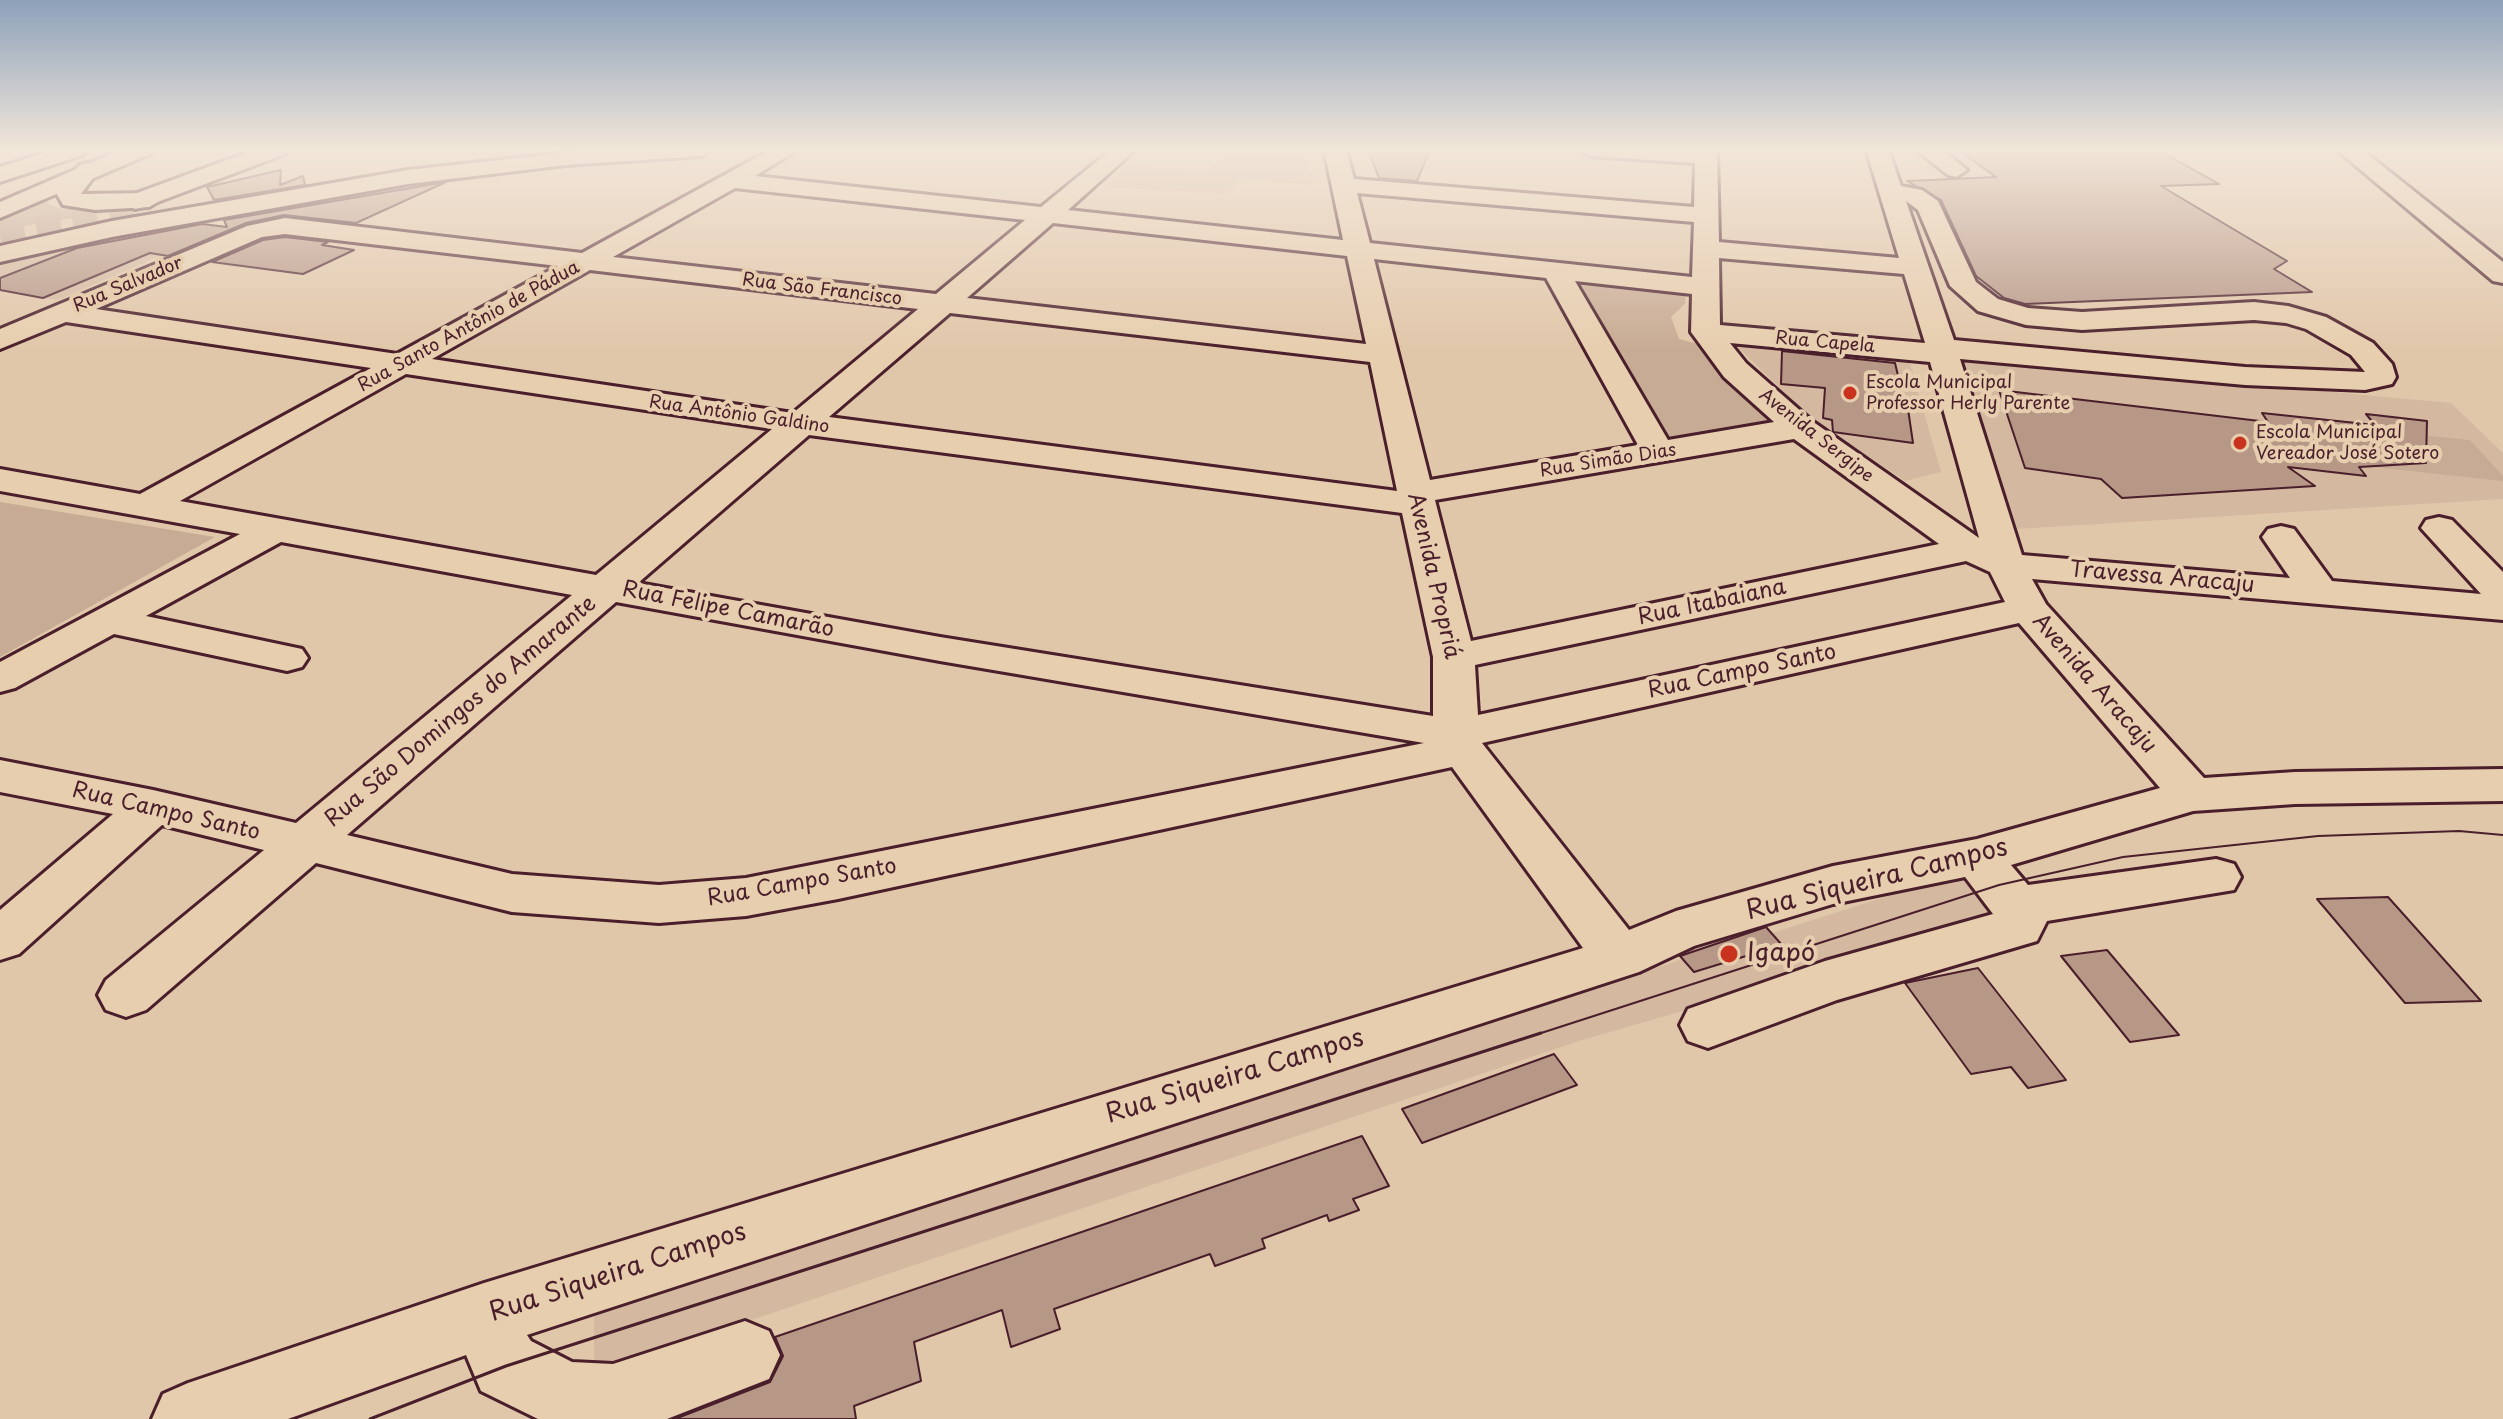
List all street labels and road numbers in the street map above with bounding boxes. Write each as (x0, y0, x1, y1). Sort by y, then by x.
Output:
street label: Rua Salvador (70, 252, 186, 318)
street label: Rua Santo Antônio de Pádua (354, 257, 584, 397)
street label: Rua São Francisco (741, 269, 903, 311)
street label: Rua Capela (1774, 328, 1876, 358)
street label: Avenida Sergipe (1754, 385, 1878, 487)
street label: Rua Antônio Galdino (647, 392, 831, 438)
street label: Rua Simão Dias (1538, 440, 1678, 482)
street label: Avenida Propriá (1401, 491, 1465, 661)
street label: Travessa Aracaju (2069, 557, 2255, 599)
street label: Rua Itabaiana (1636, 574, 1788, 632)
street label: Rua Felipe Camarão (620, 577, 836, 643)
street label: Rua São Domingos do Amarante (320, 591, 602, 833)
street label: Avenida Aracaju (2026, 609, 2162, 759)
street label: Rua Campo Santo (1645, 639, 1839, 705)
street label: Rua Campo Santo (70, 778, 262, 846)
street label: Rua Siqueira Campos (1743, 832, 2011, 928)
street label: Rua Campo Santo (705, 853, 899, 913)
street label: Rua Siqueira Campos (1102, 1023, 1368, 1131)
street label: Rua Siqueira Campos (486, 1217, 750, 1329)

